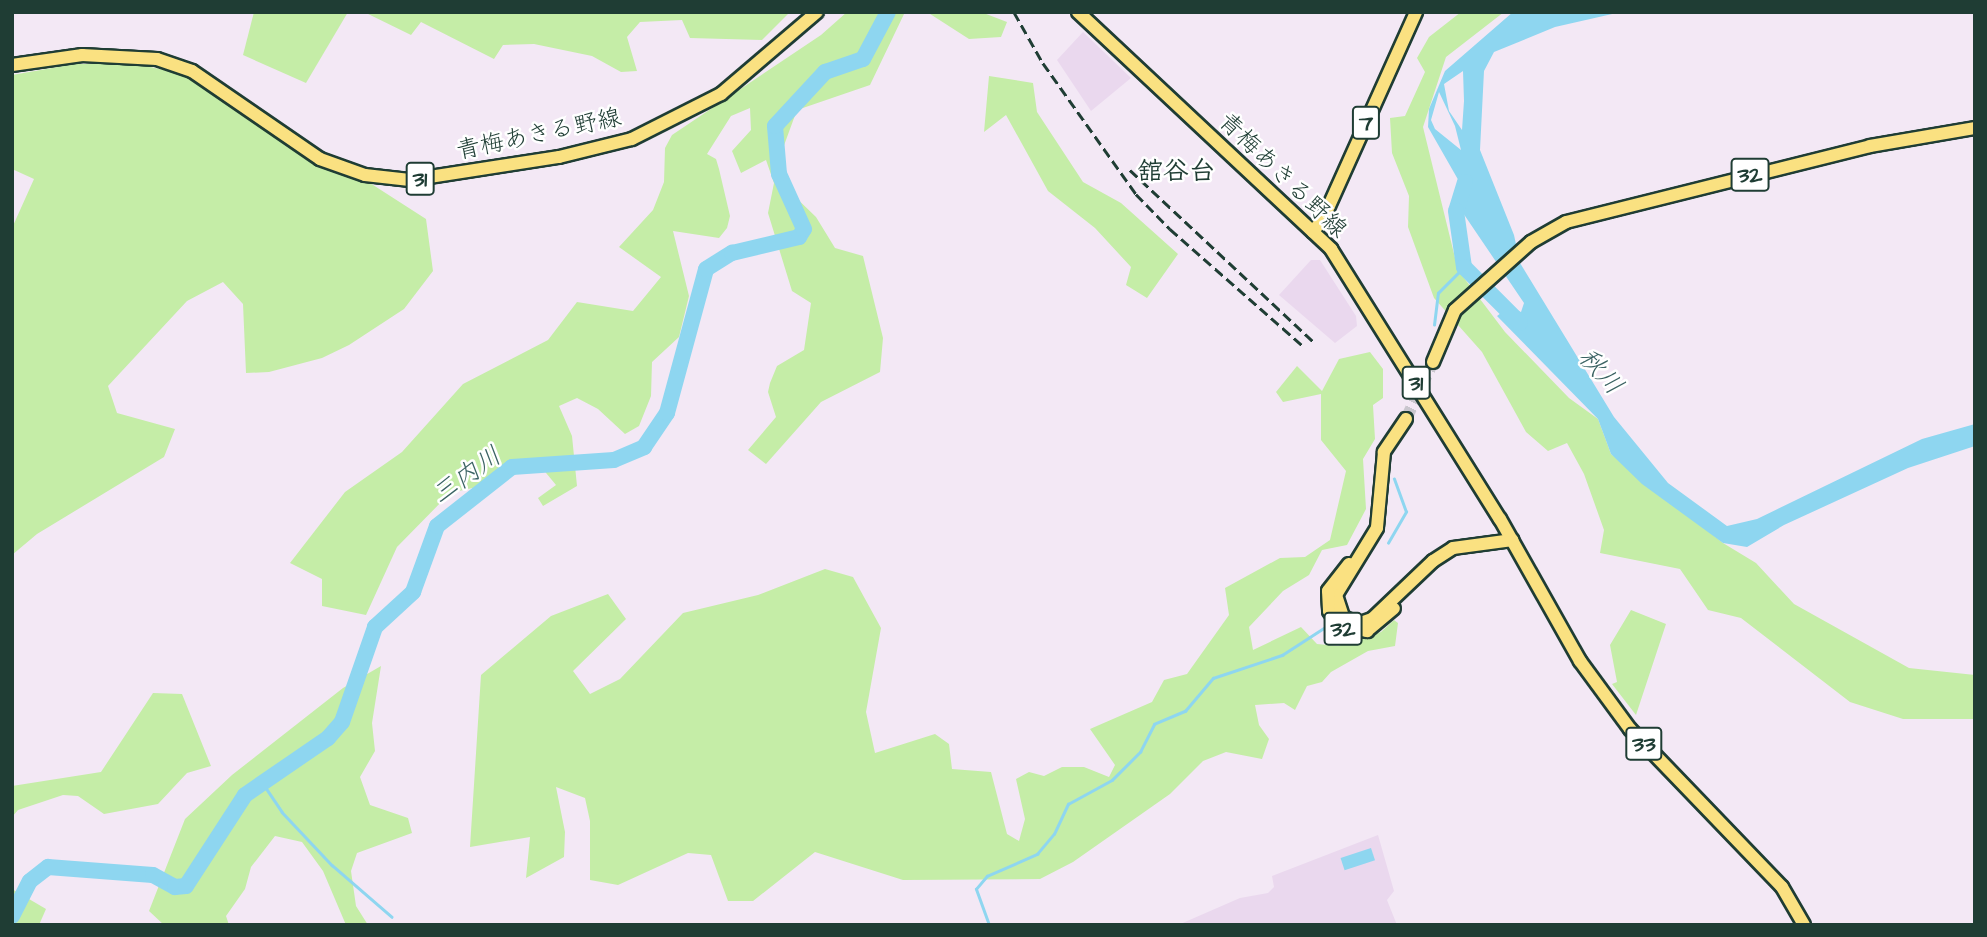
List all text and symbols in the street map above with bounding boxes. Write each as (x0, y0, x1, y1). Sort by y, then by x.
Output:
street label: 青梅あきる野線 (454, 103, 624, 167)
road number: 7 (1350, 104, 1382, 142)
street label: 青梅あきる野線 (1212, 107, 1352, 245)
district label: 舘谷台 (1137, 156, 1215, 188)
road number: 32 (1729, 156, 1771, 194)
road number: 31 (404, 160, 436, 198)
water label: 秋川 (1571, 342, 1629, 402)
road number: 31 (1400, 364, 1432, 402)
water label: 三内川 (426, 441, 508, 511)
road number: 32 (1322, 610, 1364, 649)
road number: 33 (1625, 724, 1663, 764)

